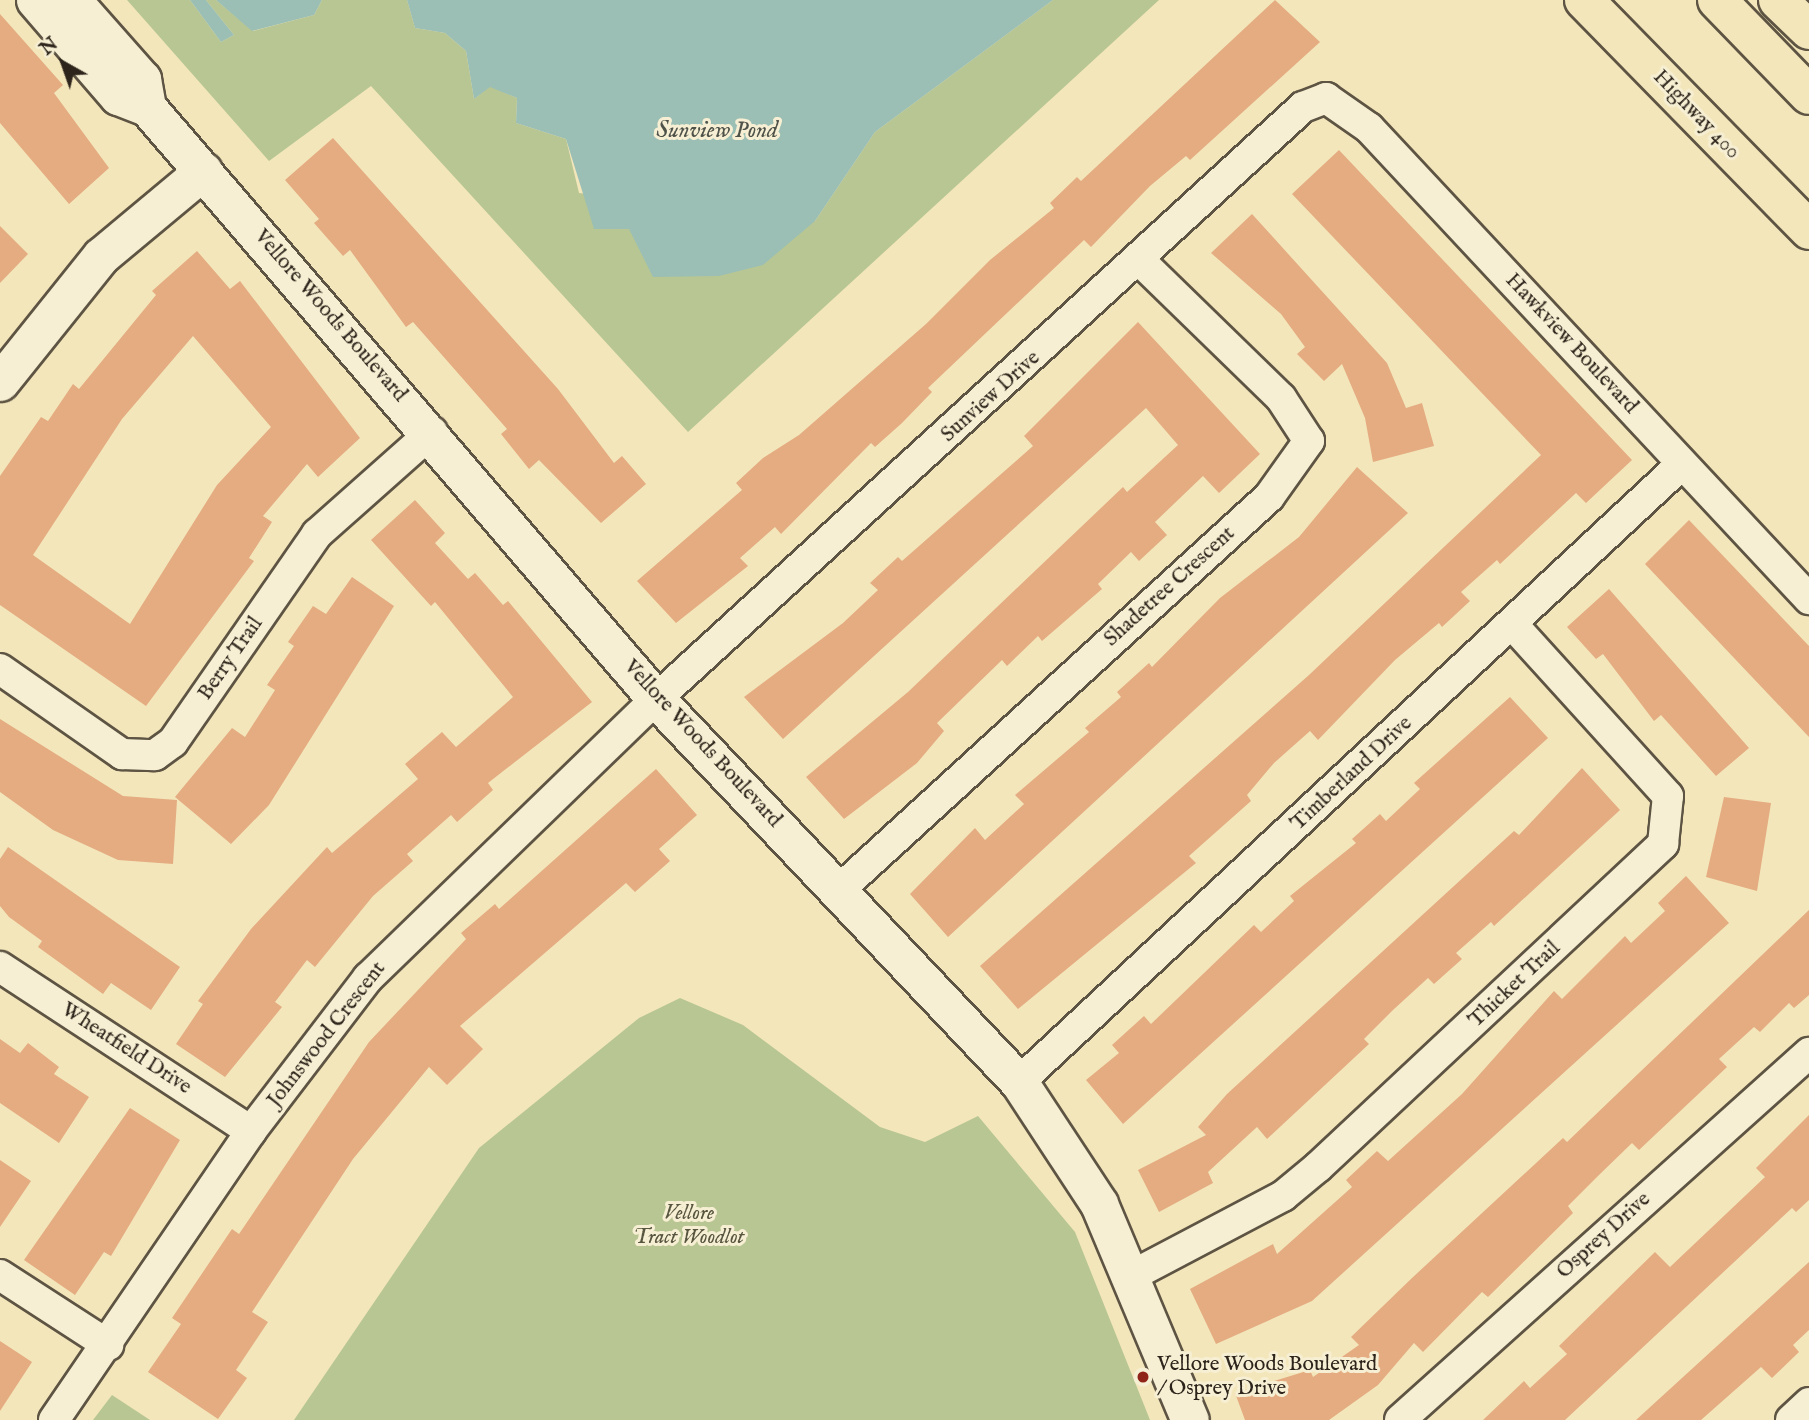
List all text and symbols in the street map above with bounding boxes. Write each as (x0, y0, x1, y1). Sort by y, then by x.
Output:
north arrow (28, 28, 98, 98)
text: N (35, 32, 64, 61)
street label: Highway 400 (1647, 65, 1745, 165)
water label: Sunview Pond (656, 117, 778, 145)
street label: Vellore Woods Boulevard (248, 225, 412, 407)
street label: Hawkview Boulevard (1499, 268, 1643, 420)
street label: Sunview Drive (936, 346, 1046, 448)
street label: Shadetree Crescent (1099, 522, 1241, 652)
street label: Berry Trail (193, 613, 269, 705)
street label: Vellore Woods Boulevard (618, 655, 786, 833)
street label: Timberland Drive (1286, 711, 1418, 837)
street label: Thicket Trail (1464, 936, 1566, 1034)
street label: Johnswood Crescent (262, 957, 392, 1113)
street label: Wheatfield Drive (56, 998, 196, 1100)
street label: Osprey Drive (1552, 1187, 1656, 1285)
park label: Vellore Tract Woodlot (634, 1201, 744, 1251)
place label: Vellore Woods Boulevard / Osprey Drive (1157, 1352, 1377, 1402)
marker: Vellore Woods Boulevard / Osprey Drive (1135, 1369, 1151, 1385)

